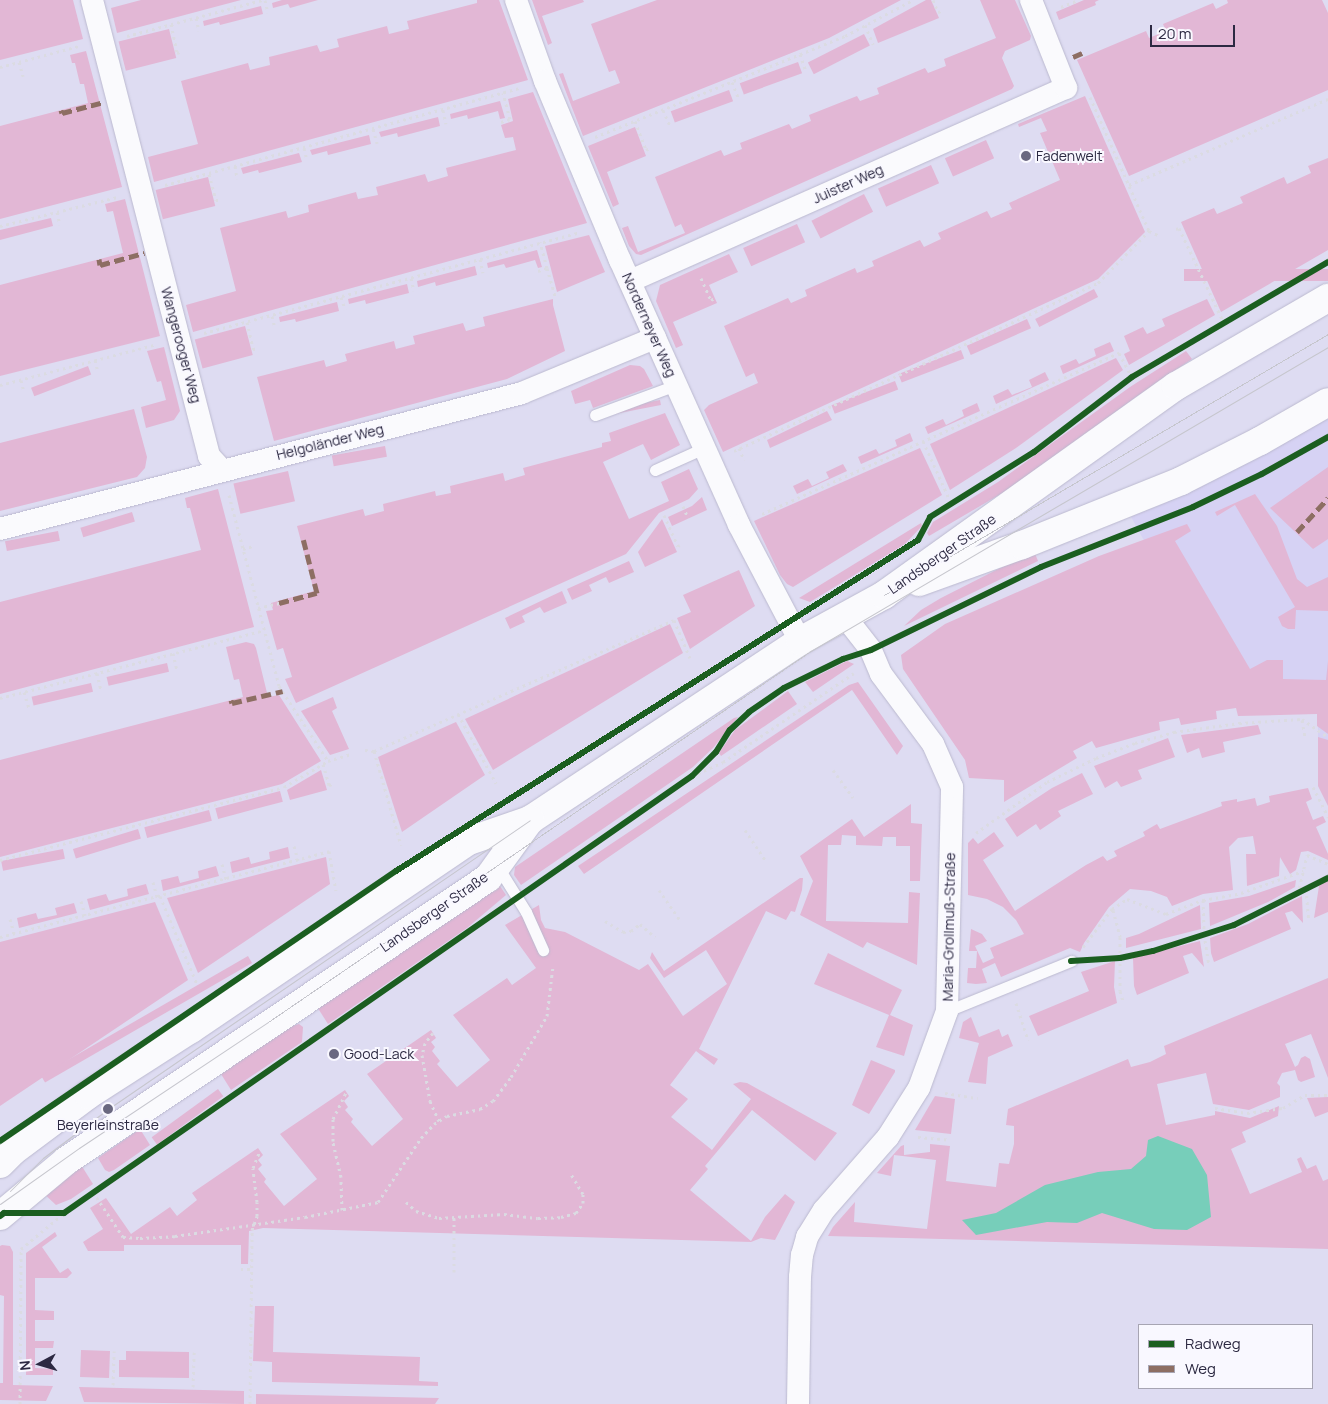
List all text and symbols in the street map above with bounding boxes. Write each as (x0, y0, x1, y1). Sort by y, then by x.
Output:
scale bar (1153, 15, 1238, 47)
text: 20 m (1158, 23, 1191, 44)
place label: Fadenwelt (1036, 148, 1103, 164)
marker: Fadenwelt (1020, 150, 1032, 162)
street label: Juister Weg (810, 161, 886, 207)
street label: Norderneyer Weg (618, 270, 680, 380)
street label: Wangerooger Weg (157, 285, 205, 405)
street label: Helgoländer Weg (275, 421, 385, 463)
street label: Landsberger Straße (885, 510, 999, 598)
street label: Maria-Grollmuß-Straße (939, 852, 959, 1002)
street label: Landsberger Straße (377, 868, 491, 956)
place label: Good-Lack (344, 1046, 414, 1062)
marker: Good-Lack (328, 1048, 340, 1060)
marker: Beyerleinstraße (102, 1103, 114, 1115)
place label: Beyerleinstraße (57, 1117, 159, 1133)
legend (1138, 1324, 1313, 1389)
text: Radweg (1185, 1333, 1241, 1354)
north arrow (15, 1339, 65, 1389)
text: Weg (1185, 1358, 1216, 1379)
text: N (15, 1360, 35, 1372)

